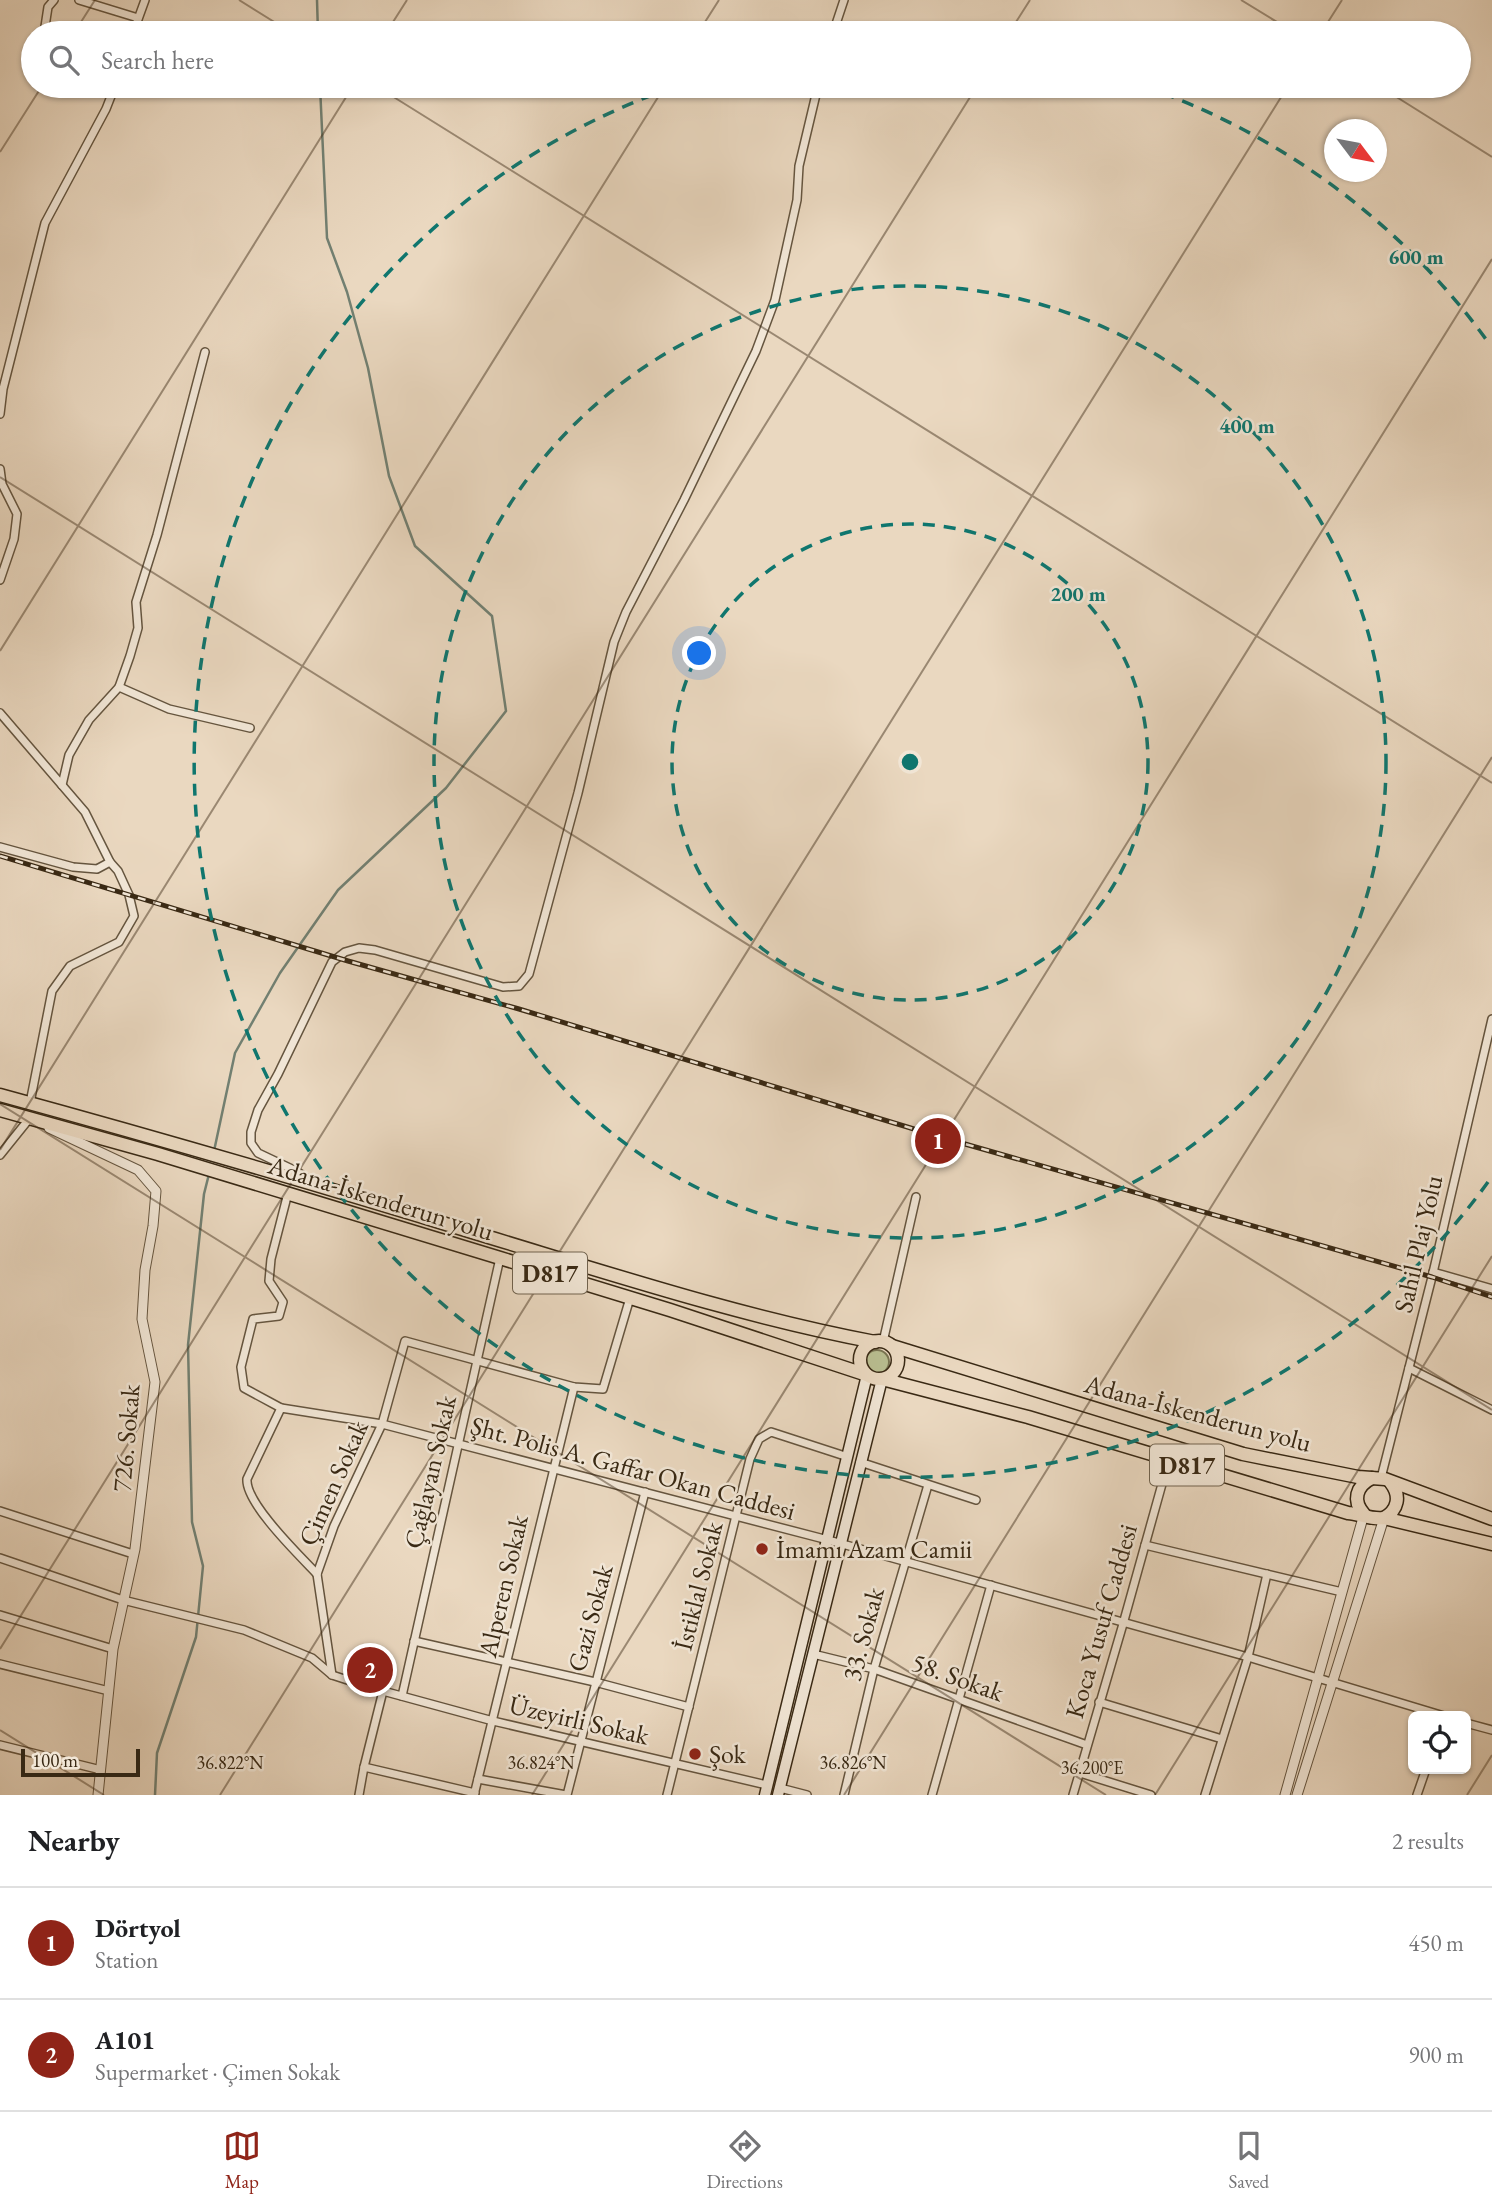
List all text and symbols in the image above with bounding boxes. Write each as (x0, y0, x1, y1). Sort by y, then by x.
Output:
search box (21, 21, 1471, 98)
icon: search (45, 41, 83, 79)
text: Search here (101, 43, 214, 77)
north arrow (1324, 119, 1387, 182)
text: 600 m (1388, 243, 1444, 270)
text: 400 m (1219, 412, 1275, 439)
text: 200 m (1050, 580, 1106, 607)
your location (682, 636, 716, 670)
centre of rings (898, 750, 922, 774)
pin: 1 (915, 1115, 961, 1167)
street label: Adana-İskenderun yolu (263, 1147, 498, 1249)
street label: Sahil Plaj Yolu (1386, 1172, 1450, 1316)
road number: D817 (513, 1252, 587, 1294)
street label: Adana-İskenderun yolu (1080, 1366, 1316, 1460)
street label: 726. Sokak (104, 1382, 148, 1493)
street label: Çağlayan Sokak (396, 1391, 464, 1552)
street label: Şht. Polis A. Gaffar Okan Caddesi (467, 1408, 799, 1528)
street label: Çimen Sokak (290, 1414, 376, 1551)
road number: D817 (1150, 1444, 1224, 1485)
street label: Alperen Sokak (470, 1511, 536, 1661)
street label: İstiklal Sokak (666, 1517, 731, 1654)
street label: Koca Yusuf Caddesi (1057, 1520, 1145, 1722)
place label: İmamı Azam Camii (776, 1532, 972, 1566)
marker: İmamı Azam Camii (754, 1541, 770, 1557)
street label: Gazi Sokak (559, 1560, 621, 1675)
street label: 33. Sokak (834, 1583, 892, 1685)
pin: 2 (347, 1644, 393, 1696)
street label: 58. Sokak (907, 1645, 1009, 1710)
street label: Üzeyirli Sokak (506, 1687, 653, 1753)
map controls (1408, 1711, 1471, 1774)
button: locate (1408, 1711, 1471, 1774)
place label: Şok (709, 1737, 747, 1771)
scale bar (21, 1746, 140, 1778)
marker: Şok (687, 1746, 703, 1762)
text: 100 m (32, 1748, 78, 1773)
text: 36.822°N (197, 1751, 264, 1774)
text: 36.824°N (508, 1751, 575, 1774)
text: 36.826°N (820, 1751, 887, 1774)
text: 36.200°E (1061, 1756, 1123, 1779)
text: Nearby (28, 1821, 120, 1860)
text: 2 results (1392, 1826, 1464, 1856)
text: Dörtyol (95, 1911, 181, 1945)
text: 1 (45, 1928, 57, 1958)
text: 450 m (1408, 1928, 1464, 1958)
text: Station (95, 1945, 158, 1975)
text: A101 (95, 2023, 155, 2057)
text: 2 (45, 2040, 57, 2070)
text: 900 m (1408, 2040, 1464, 2070)
text: Supermarket · Çimen Sokak (95, 2057, 340, 2087)
tab: Map (223, 2127, 261, 2194)
tab: Directions (706, 2127, 783, 2194)
tab: Saved (1228, 2127, 1269, 2194)

